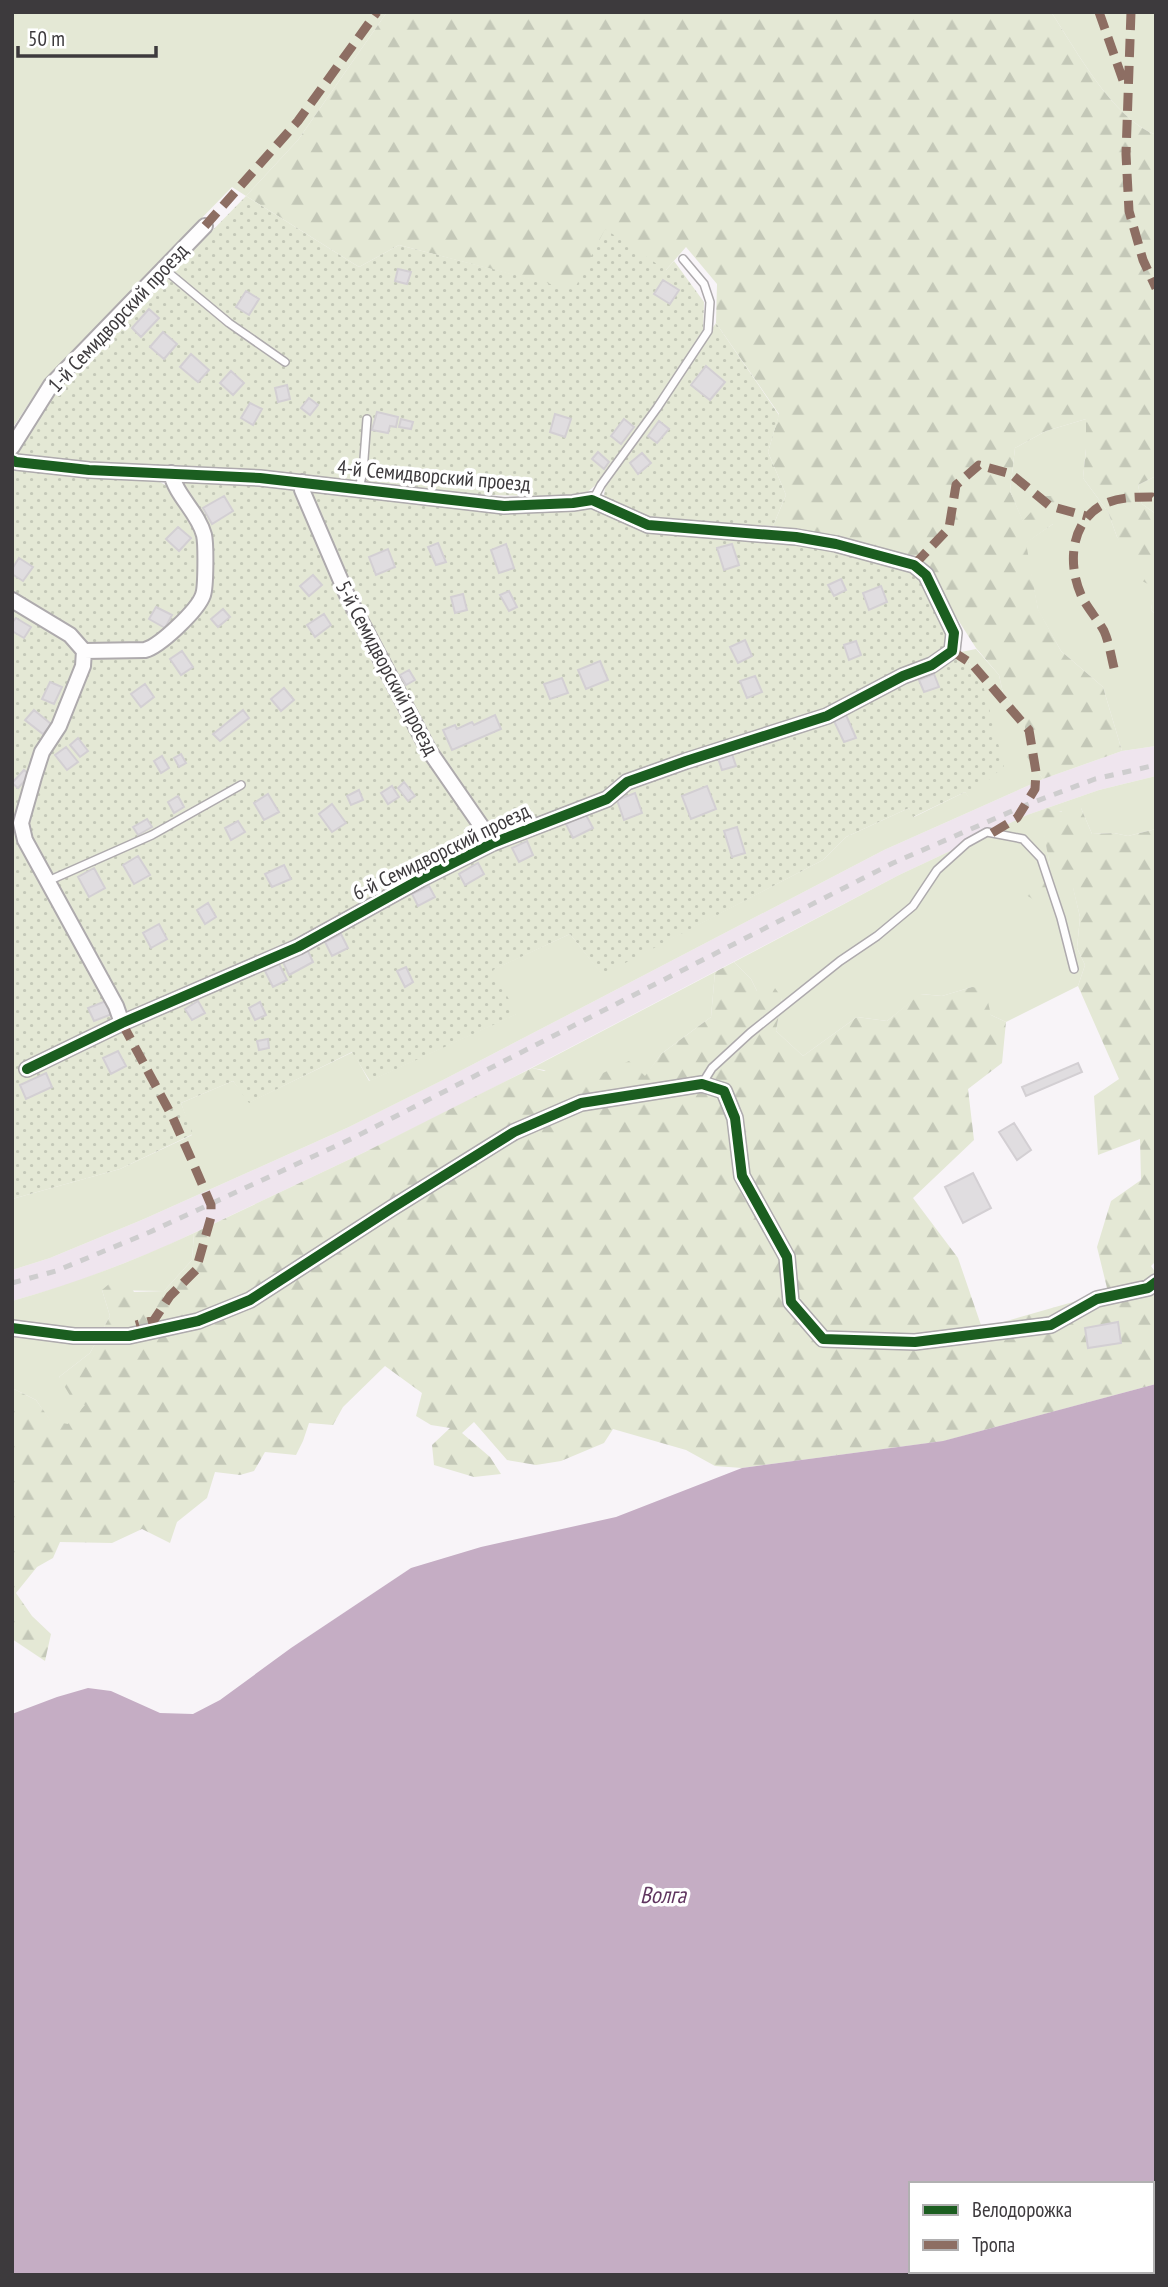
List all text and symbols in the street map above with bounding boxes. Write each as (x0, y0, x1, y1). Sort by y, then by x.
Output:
scale bar (18, 14, 156, 58)
text: 50 m (28, 25, 65, 52)
street label: 1-й Семидворский проезд (42, 238, 194, 398)
street label: 4-й Семидворский проезд (336, 454, 532, 497)
street label: 5-й Семидворский проезд (330, 576, 445, 760)
street label: 6-й Семидворский проезд (348, 797, 534, 906)
water label: Волга (640, 1880, 688, 1909)
legend (909, 2182, 1154, 2273)
text: Велодорожка (972, 2196, 1072, 2223)
text: Тропа (972, 2231, 1015, 2258)

